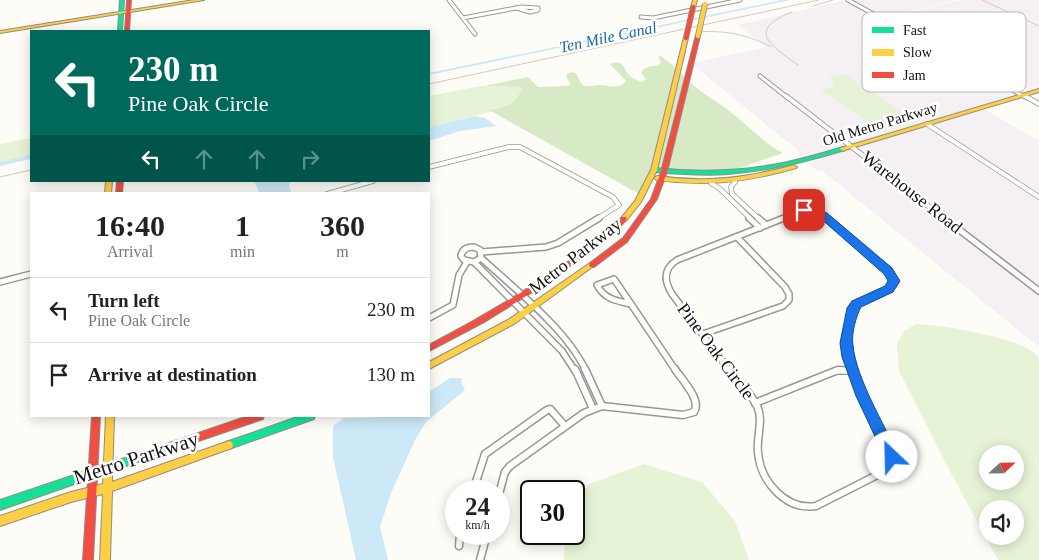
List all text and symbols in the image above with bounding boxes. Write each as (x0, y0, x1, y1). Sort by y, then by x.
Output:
legend (862, 12, 1026, 92)
water label: Ten Mile Canal (558, 18, 659, 56)
text: Fast (903, 23, 926, 38)
text: Slow (903, 45, 933, 60)
icon: left (45, 50, 110, 115)
text: 230 m (128, 50, 218, 89)
text: Jam (903, 68, 926, 83)
text: Pine Oak Circle (128, 91, 269, 116)
street label: Old Metro Parkway (821, 99, 940, 149)
icon: left (137, 145, 165, 173)
icon: ahead (190, 145, 218, 173)
icon: ahead (243, 145, 271, 173)
icon: right (296, 145, 324, 173)
street label: Warehouse Road (858, 147, 966, 237)
pin (783, 189, 825, 231)
icon: arrive (790, 196, 818, 224)
text: 16:40 (95, 209, 165, 242)
text: 1 (235, 209, 250, 242)
text: 360 (320, 209, 365, 242)
street label: Metro Parkway (525, 214, 625, 298)
text: Arrival (107, 243, 153, 260)
text: min (230, 243, 255, 260)
text: m (336, 243, 349, 260)
text: Turn left (88, 290, 160, 311)
icon: left (45, 296, 73, 324)
text: 230 m (367, 299, 415, 320)
street label: Pine Oak Circle (673, 299, 759, 403)
text: Pine Oak Circle (88, 312, 190, 329)
icon: arrive (45, 361, 73, 389)
text: Arrive at destination (88, 364, 257, 385)
text: 130 m (367, 364, 415, 385)
street label: Metro Parkway (70, 426, 202, 490)
position arrow (865, 430, 917, 482)
north arrow (979, 445, 1024, 490)
map controls (979, 445, 1024, 545)
speed limit sign: 30 (520, 480, 585, 545)
text: 24 (465, 493, 490, 520)
button: sound (979, 500, 1024, 545)
text: km/h (465, 518, 490, 532)

